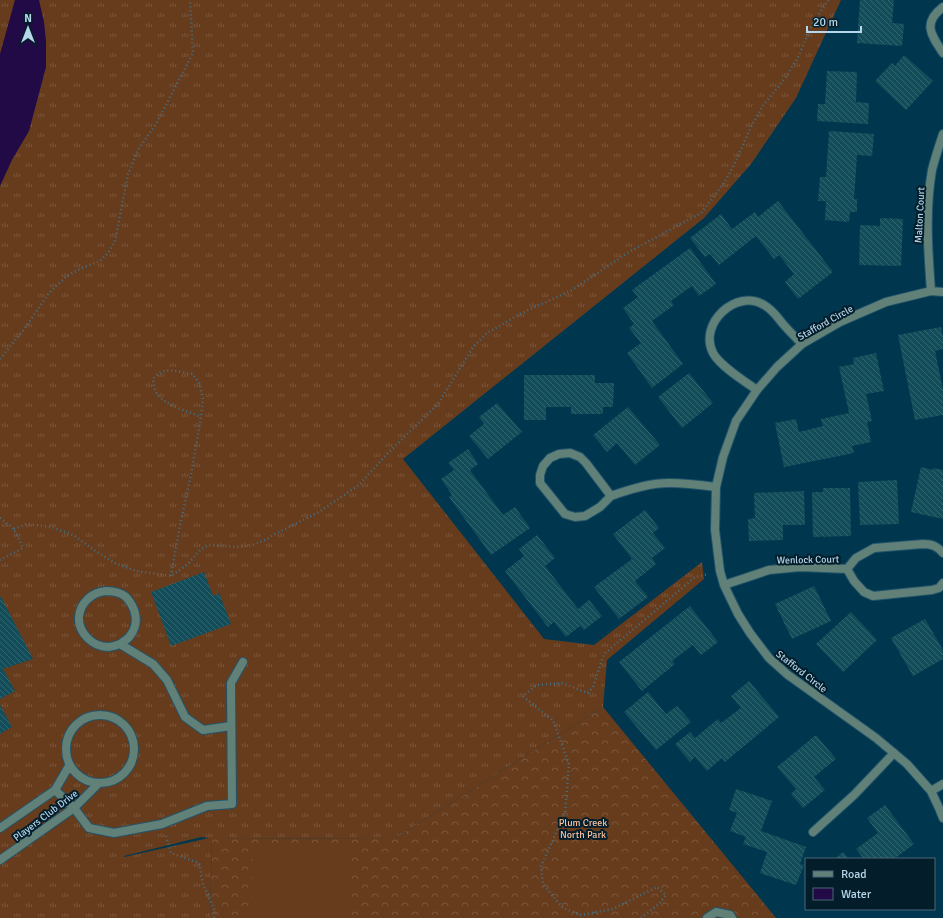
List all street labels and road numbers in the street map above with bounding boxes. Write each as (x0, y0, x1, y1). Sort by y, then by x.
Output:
street label: Malton Court (913, 186, 927, 243)
street label: Stafford Circle (796, 303, 855, 343)
street label: Wenlock Court (777, 553, 840, 567)
street label: Stafford Circle (773, 648, 829, 695)
street label: Players Club Drive (11, 788, 80, 844)

